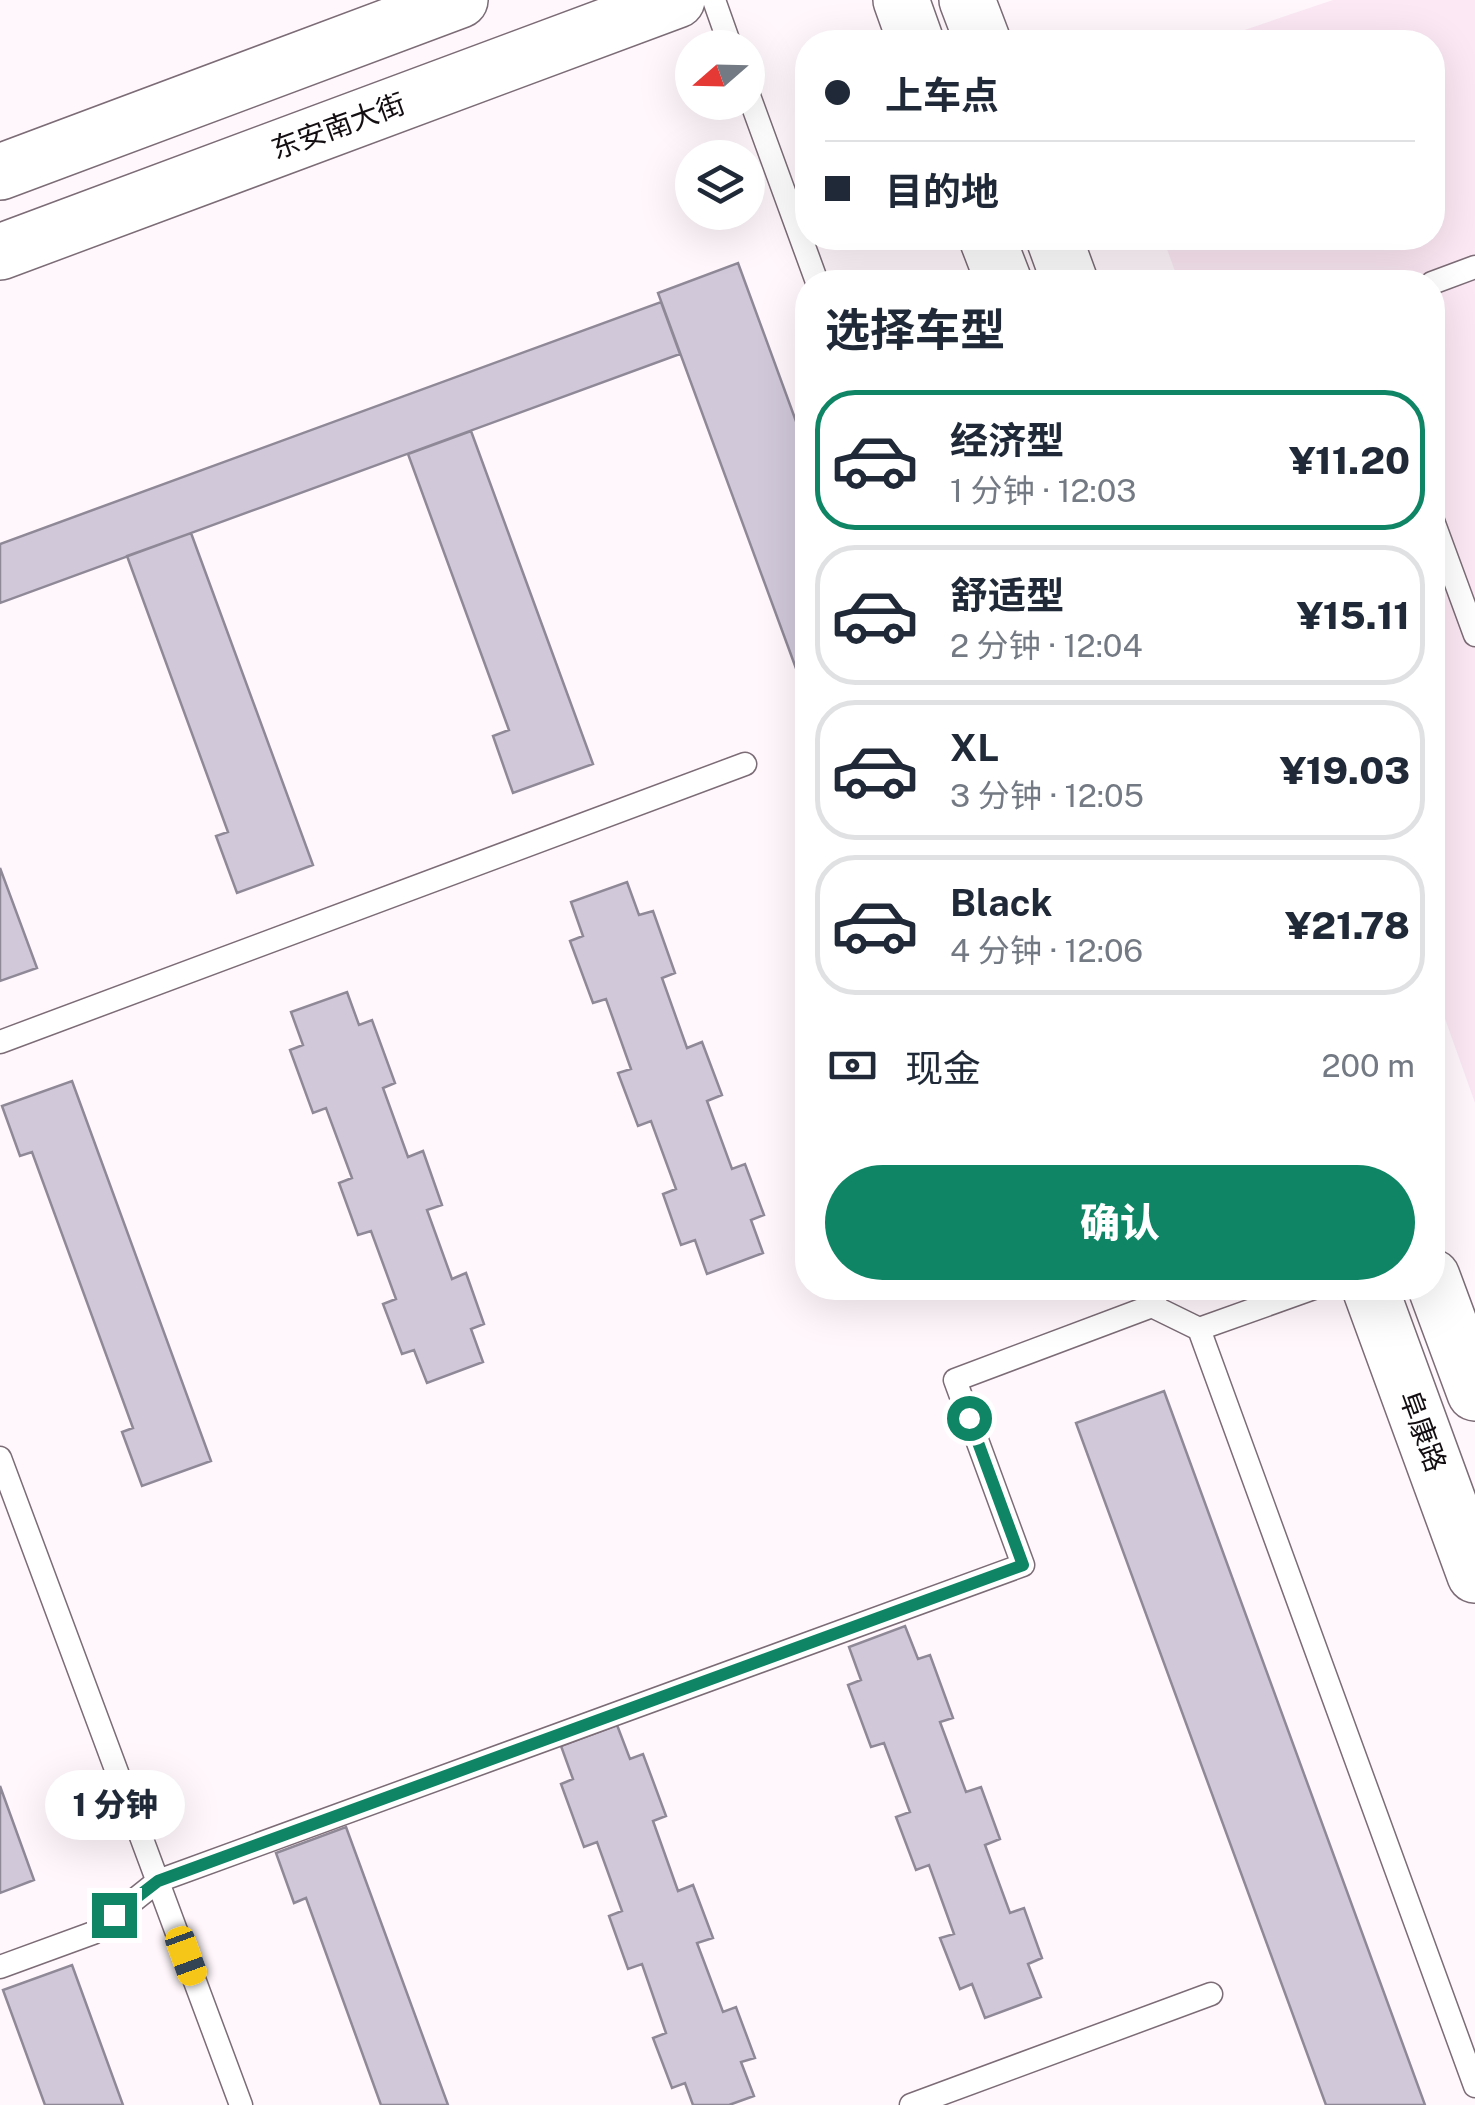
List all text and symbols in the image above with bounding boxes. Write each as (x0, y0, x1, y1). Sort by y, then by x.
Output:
north arrow (675, 30, 765, 120)
map controls (675, 30, 765, 230)
text: 上车点 (885, 73, 999, 118)
street label: 东安南大街 (266, 86, 409, 165)
button: layers (675, 140, 765, 230)
text: 目的地 (885, 169, 999, 214)
text: 选择车型 (825, 303, 1005, 356)
icon: car (830, 415, 920, 505)
text: 经济型 (950, 418, 1064, 463)
text: ¥11.20 (1289, 438, 1410, 483)
text: 1 分钟 · 12:03 (950, 472, 1136, 509)
icon: car (830, 570, 920, 660)
text: 舒适型 (950, 573, 1064, 618)
text: ¥15.11 (1297, 593, 1410, 638)
text: 2 分钟 · 12:04 (950, 627, 1143, 664)
icon: car (830, 725, 920, 815)
text: XL (950, 725, 999, 770)
text: ¥19.03 (1280, 748, 1410, 793)
text: 3 分钟 · 12:05 (950, 777, 1144, 814)
icon: car (830, 880, 920, 970)
text: Black (950, 880, 1053, 925)
text: ¥21.78 (1285, 903, 1410, 948)
text: 4 分钟 · 12:06 (950, 932, 1143, 969)
icon: cash (825, 1038, 880, 1093)
text: 现金 (905, 1046, 981, 1091)
text: 200 m (1322, 1047, 1415, 1084)
button: 确认 (825, 1165, 1415, 1280)
street label: 阜康路 (1394, 1386, 1453, 1476)
route start (947, 1396, 992, 1441)
callout: 1 分钟 (44, 1770, 184, 1840)
text: 1 分钟 (73, 1786, 158, 1823)
route end (92, 1893, 137, 1938)
car (162, 1923, 210, 1989)

